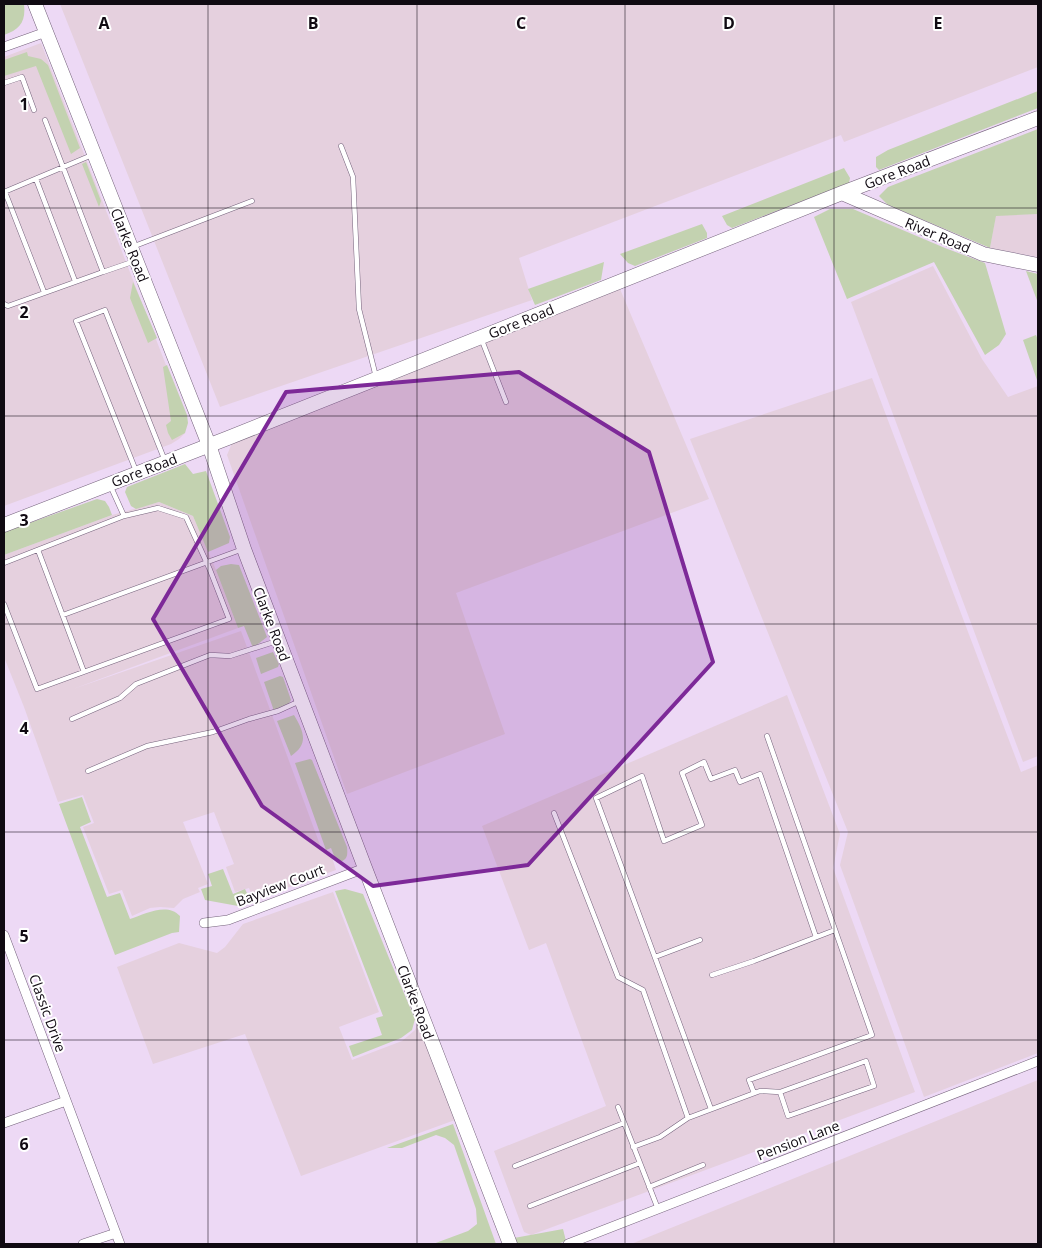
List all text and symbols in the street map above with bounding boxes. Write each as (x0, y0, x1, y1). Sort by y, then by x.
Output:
text: A (98, 12, 110, 34)
text: B (308, 12, 318, 34)
text: C (516, 12, 526, 34)
text: D (723, 12, 735, 34)
text: E (934, 12, 943, 34)
text: 1 (19, 93, 29, 115)
street label: Gore Road (861, 151, 933, 193)
street label: Clarke Road (107, 205, 153, 285)
street label: River Road (902, 213, 974, 257)
street label: Gore Road (485, 299, 557, 343)
text: 2 (19, 301, 29, 323)
street label: Gore Road (108, 449, 180, 491)
text: 3 (19, 509, 29, 531)
street label: Clarke Road (249, 584, 295, 664)
text: 4 (19, 717, 29, 739)
street label: Bayview Court (233, 859, 327, 911)
text: 5 (19, 925, 29, 947)
street label: Clarke Road (393, 962, 439, 1042)
street label: Classic Drive (25, 971, 71, 1055)
street label: Pension Lane (754, 1115, 842, 1165)
text: 6 (19, 1133, 29, 1155)

